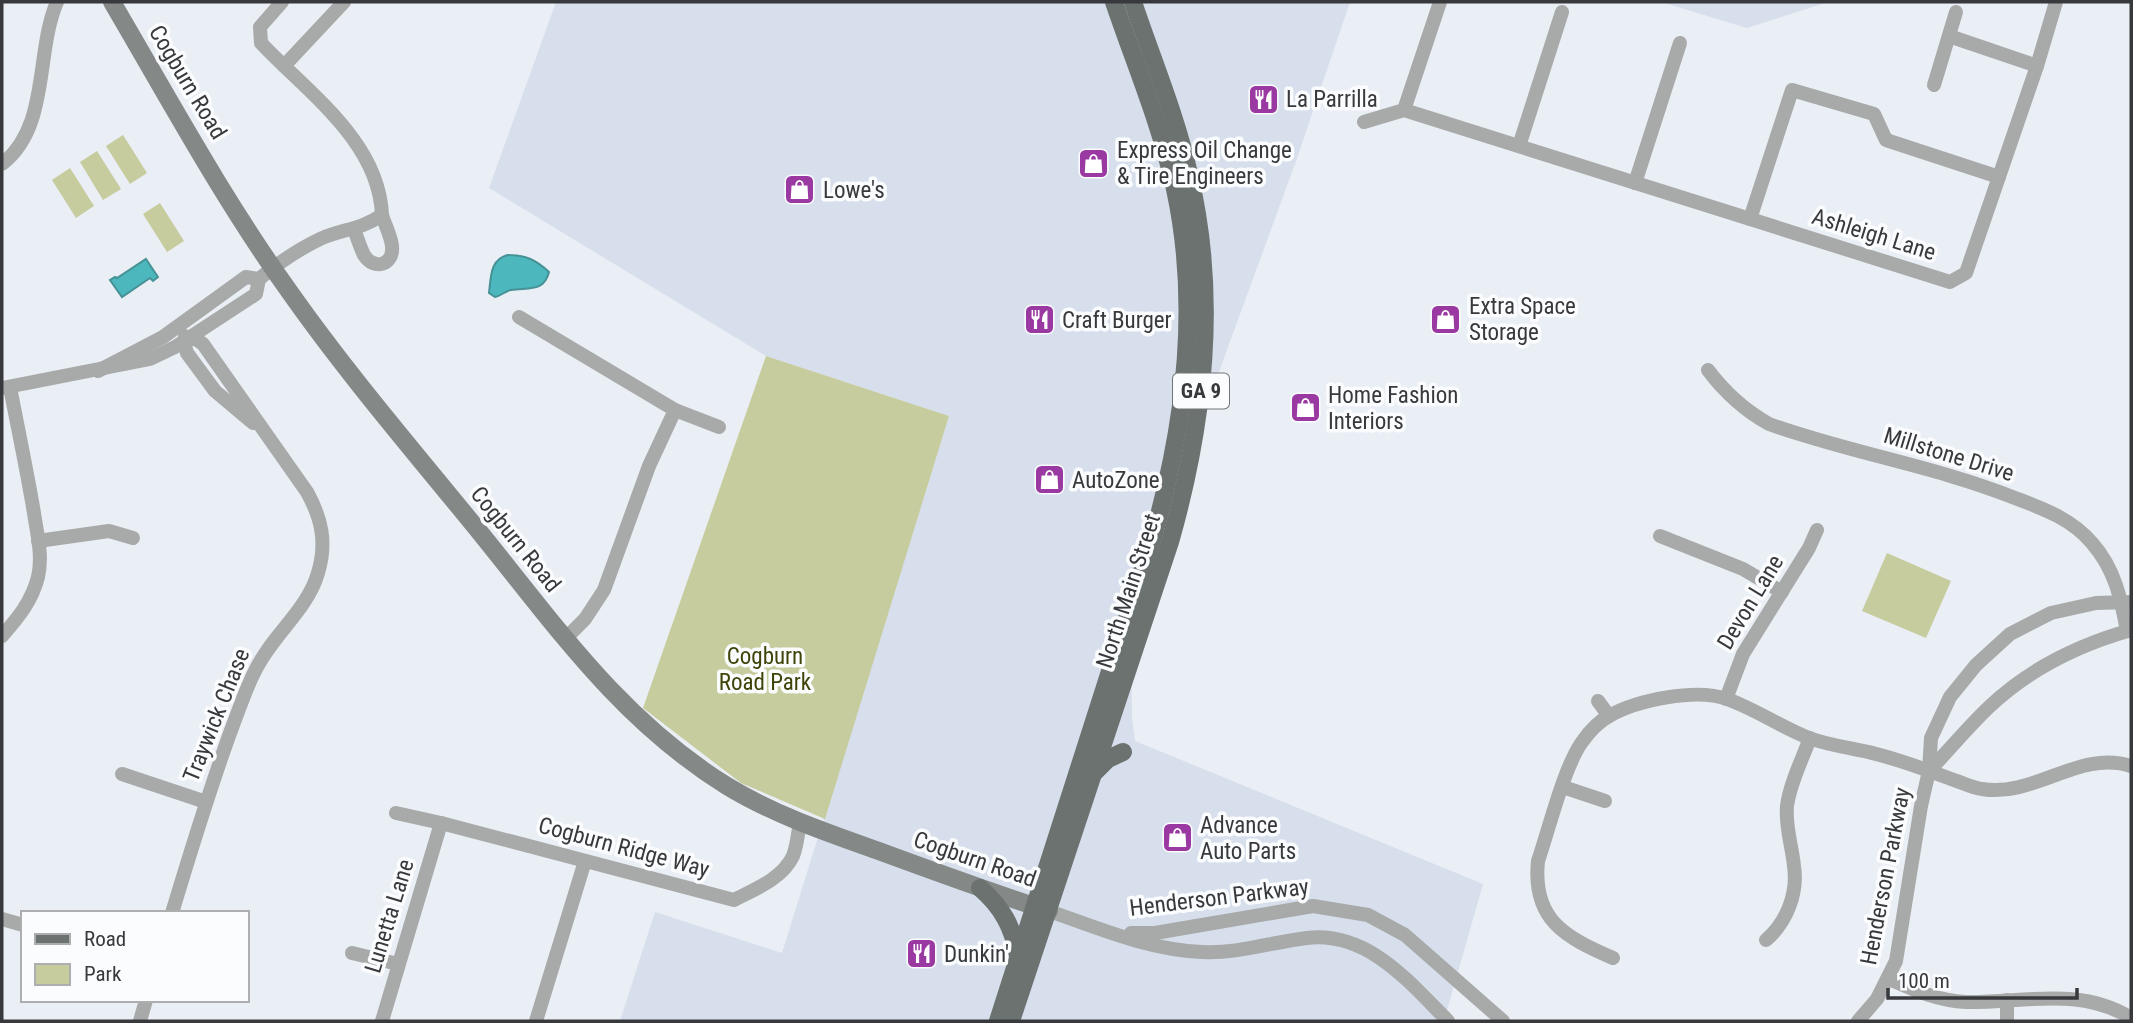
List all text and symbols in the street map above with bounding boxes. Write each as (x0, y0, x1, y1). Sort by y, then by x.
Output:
street label: Cogburn Road (143, 20, 232, 144)
restaurant icon: La Parrilla (1246, 82, 1280, 116)
place label: La Parrilla (1286, 86, 1378, 113)
place label: Express Oil Change & Tire Engineers (1117, 137, 1292, 190)
shop icon: Express Oil Change & Tire Engineers (1077, 146, 1111, 180)
shop icon: Lowe's (783, 173, 817, 207)
place label: Lowe's (823, 177, 885, 204)
street label: Ashleigh Lane (1809, 203, 1939, 266)
place label: Extra Space Storage (1469, 293, 1576, 346)
shop icon: Extra Space Storage (1429, 302, 1463, 336)
restaurant icon: Craft Burger (1022, 303, 1056, 337)
place label: Craft Burger (1062, 307, 1172, 334)
road number: GA 9 (1173, 374, 1229, 408)
place label: Home Fashion Interiors (1328, 382, 1458, 435)
shop icon: Home Fashion Interiors (1288, 391, 1322, 425)
street label: Millstone Drive (1880, 422, 2017, 487)
shop icon: AutoZone (1032, 463, 1066, 497)
place label: AutoZone (1072, 467, 1160, 494)
street label: Cogburn Road (465, 481, 566, 598)
street label: North Main Street (1091, 511, 1166, 672)
street label: Devon Lane (1712, 550, 1789, 654)
park label: Cogburn Road Park (719, 643, 812, 696)
street label: Traywick Chase (178, 645, 255, 786)
street label: Henderson Parkway (1855, 785, 1916, 967)
street label: Cogburn Ridge Way (536, 812, 713, 883)
place label: Advance Auto Parts (1200, 812, 1296, 865)
shop icon: Advance Auto Parts (1160, 821, 1194, 855)
street label: Cogburn Road (910, 826, 1040, 893)
street label: Lunetta Lane (359, 856, 420, 976)
street label: Henderson Parkway (1128, 873, 1311, 922)
legend (21, 911, 248, 1002)
text: Road (84, 927, 126, 951)
restaurant icon: Dunkin' (904, 937, 938, 971)
place label: Dunkin' (944, 941, 1009, 968)
scale bar (1888, 956, 2077, 1000)
text: Park (84, 962, 122, 986)
text: 100 m (1898, 969, 1950, 993)

